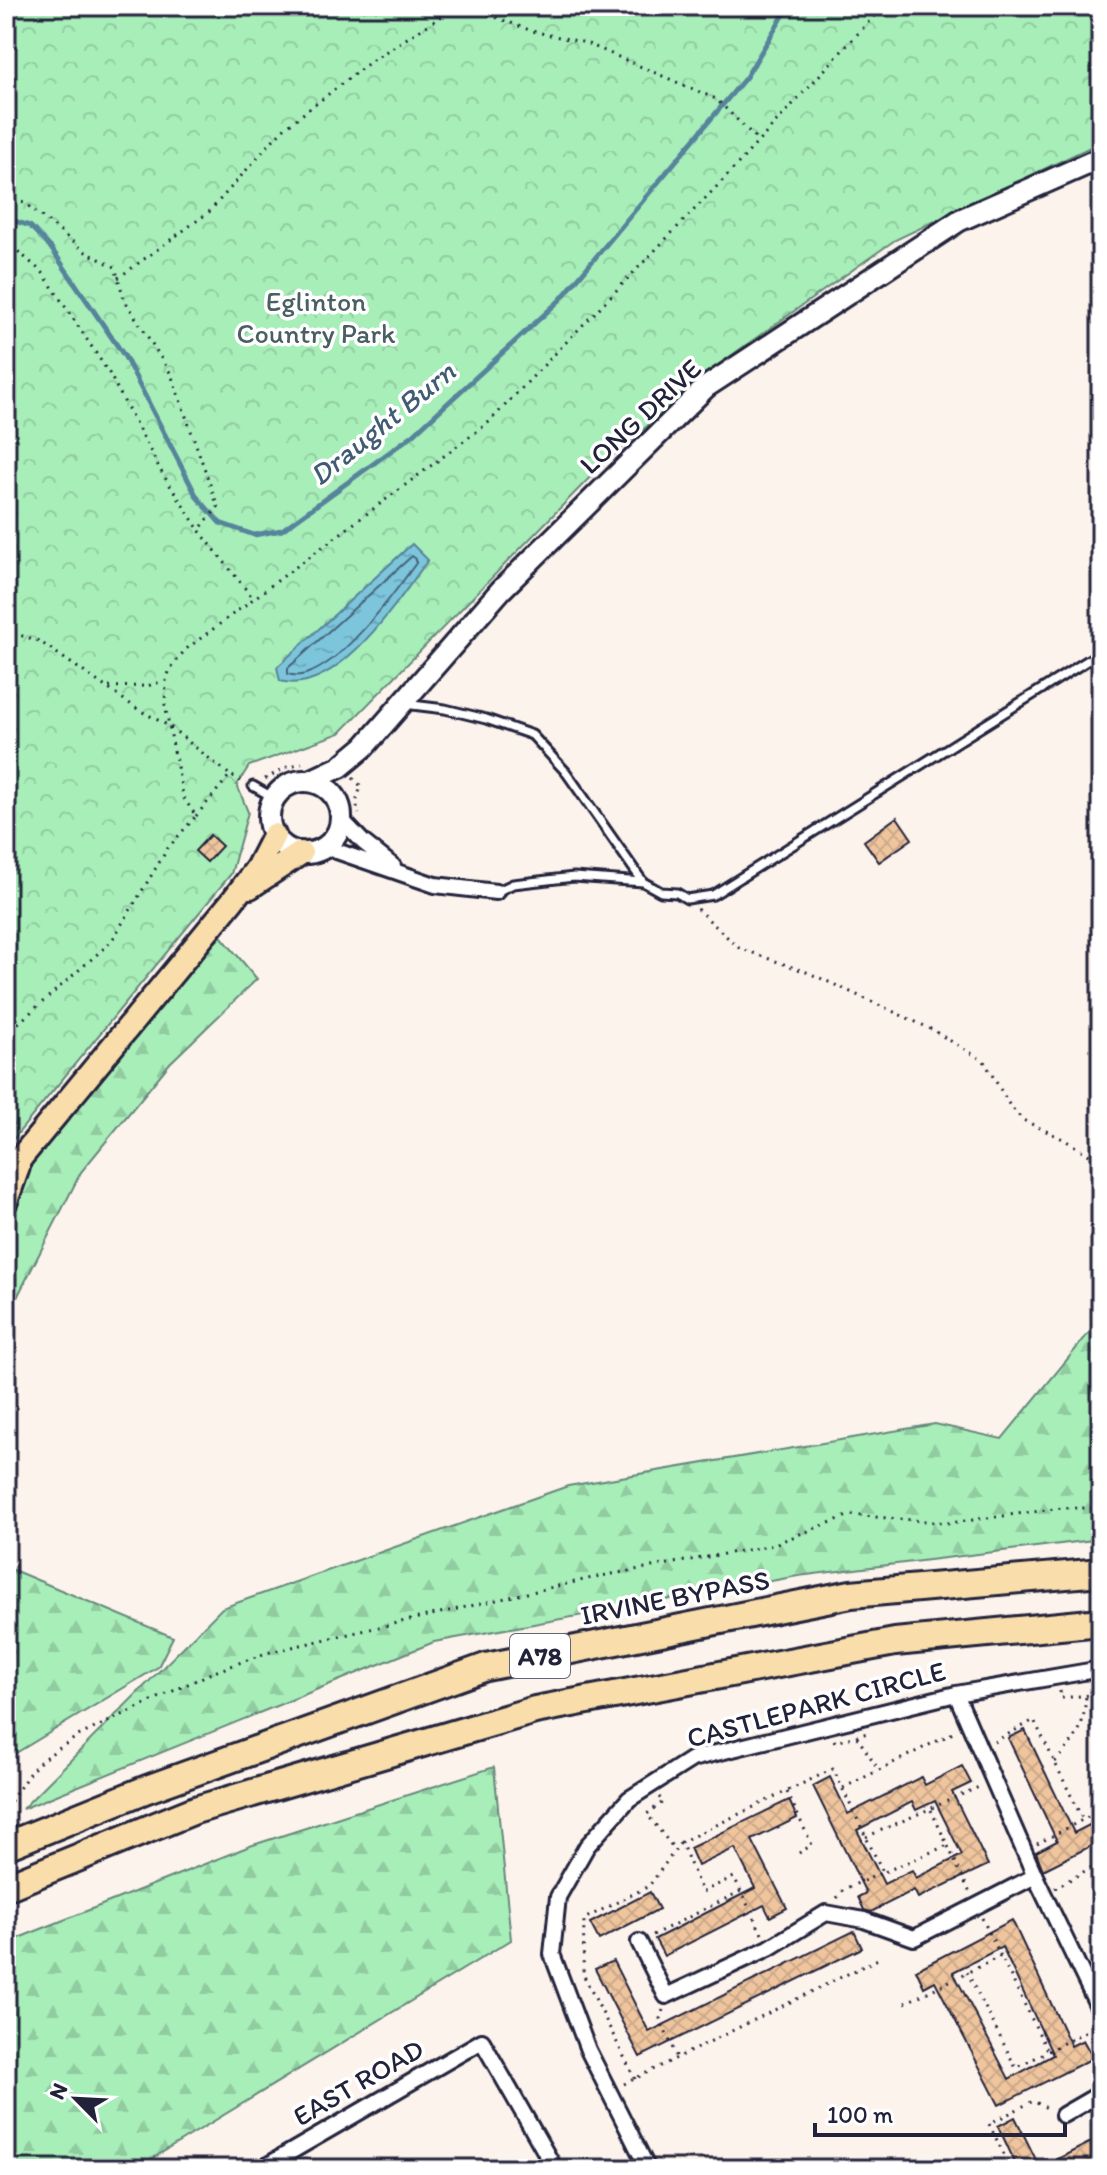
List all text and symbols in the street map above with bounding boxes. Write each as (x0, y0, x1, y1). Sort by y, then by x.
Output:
park label: Eglinton Country Park (236, 284, 396, 350)
street label: LONG DRIVE (572, 351, 708, 481)
water label: Draught Burn (301, 352, 463, 493)
street label: IRVINE BYPASS (578, 1562, 772, 1632)
road number: A78 (510, 1634, 570, 1678)
street label: CASTLEPARK CIRCLE (683, 1653, 949, 1755)
street label: EAST ROAD (287, 2031, 429, 2133)
north arrow (36, 2059, 116, 2139)
text: N (43, 2079, 74, 2103)
scale bar (815, 2087, 1065, 2137)
text: 100 m (827, 2100, 893, 2129)

